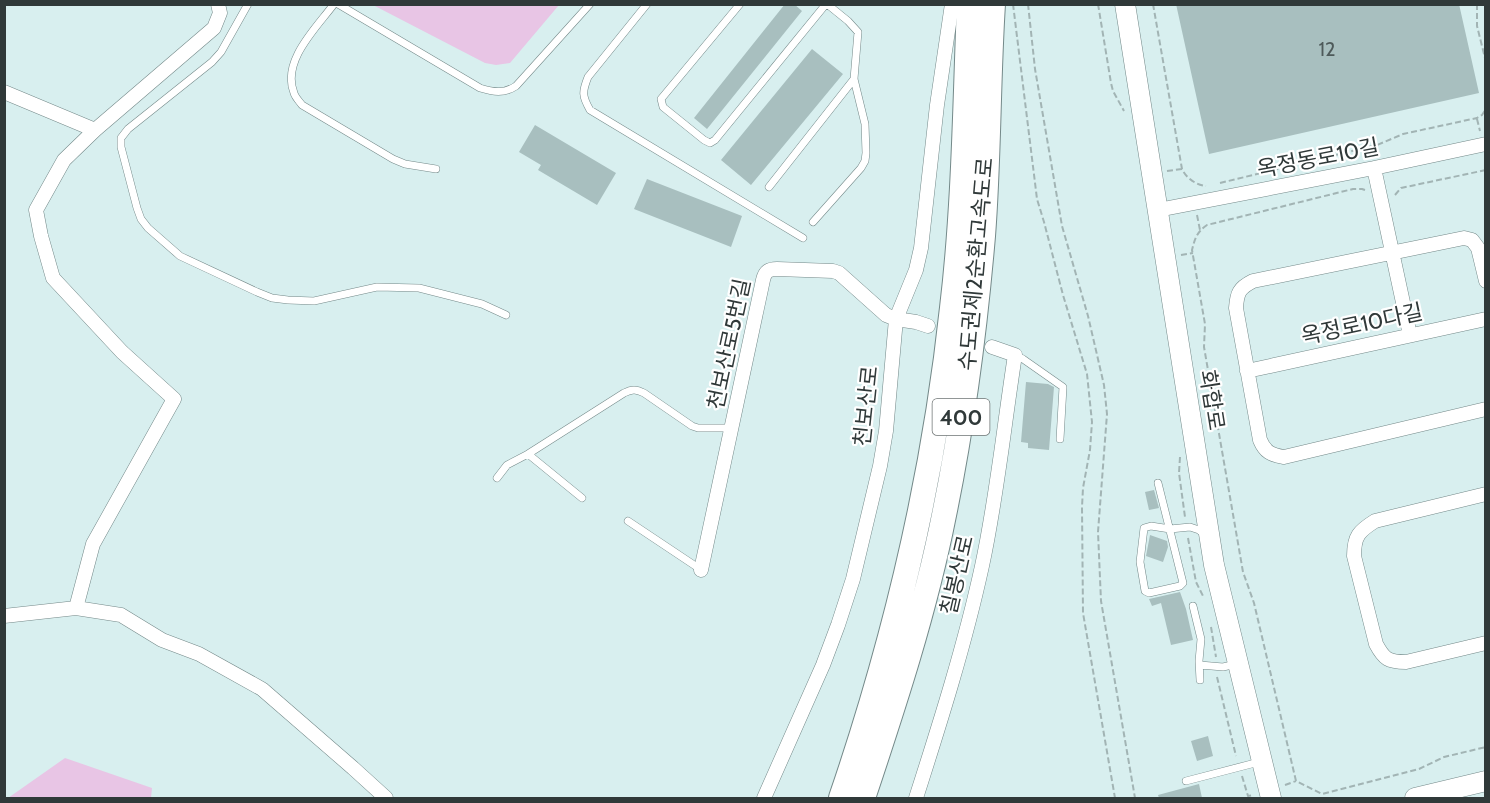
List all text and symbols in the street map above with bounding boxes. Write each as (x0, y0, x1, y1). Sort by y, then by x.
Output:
house number: 12 (1319, 37, 1336, 61)
street label: 옥정동로10길 (1255, 133, 1381, 183)
street label: 수도권제2순환고속도로 (953, 156, 999, 372)
street label: 천보산로5번길 (702, 276, 756, 412)
street label: 옥정로10다길 (1299, 298, 1425, 350)
street label: 천보산로 (848, 364, 884, 448)
street label: 화합로 (1194, 368, 1230, 432)
road number: 400 (932, 399, 990, 435)
street label: 칠봉산로 (935, 533, 979, 617)

